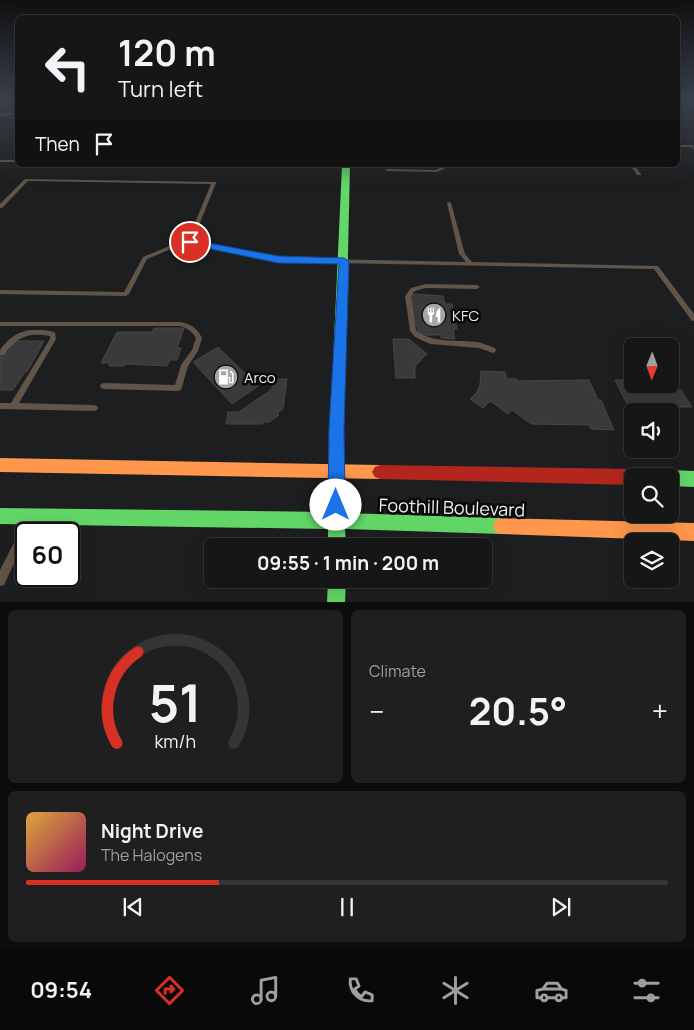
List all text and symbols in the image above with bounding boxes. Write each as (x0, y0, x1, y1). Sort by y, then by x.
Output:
text: 120 m (118, 29, 216, 77)
icon: left (35, 35, 100, 100)
text: Turn left (118, 74, 203, 104)
icon: arrive (90, 130, 118, 158)
text: Then (35, 131, 80, 157)
pin (169, 221, 211, 263)
icon: arrive (176, 228, 204, 256)
restaurant icon: KFC (421, 302, 447, 328)
place label: KFC (452, 305, 479, 326)
north arrow (624, 338, 679, 392)
map controls (624, 338, 679, 588)
fuel station icon: Arco (213, 364, 239, 390)
place label: Arco (244, 367, 276, 388)
button: sound (624, 403, 679, 458)
button: search (624, 468, 679, 523)
position arrow (309, 478, 361, 530)
street label: Foothill Boulevard (378, 492, 526, 522)
speed limit sign: 60 (15, 522, 80, 587)
button: layers (624, 533, 679, 588)
text: 09:55 · 1 min · 200 m (257, 550, 439, 576)
text: Climate (369, 660, 426, 682)
text: 51 (149, 667, 202, 738)
text: 20.5° (469, 684, 567, 736)
text: − (369, 692, 384, 730)
text: + (652, 692, 668, 730)
text: km/h (155, 729, 196, 753)
text: Night Drive (101, 818, 203, 844)
text: The Halogens (101, 844, 202, 866)
icon: previous (119, 893, 147, 921)
icon: pause (333, 893, 361, 921)
icon: next (547, 893, 575, 921)
icon: directions (152, 973, 187, 1008)
icon: music (248, 973, 283, 1008)
icon: phone (343, 973, 378, 1008)
icon: climate (438, 973, 473, 1008)
icon: car (534, 973, 569, 1008)
icon: filters (629, 973, 664, 1008)
text: 09:54 (30, 975, 92, 1005)

